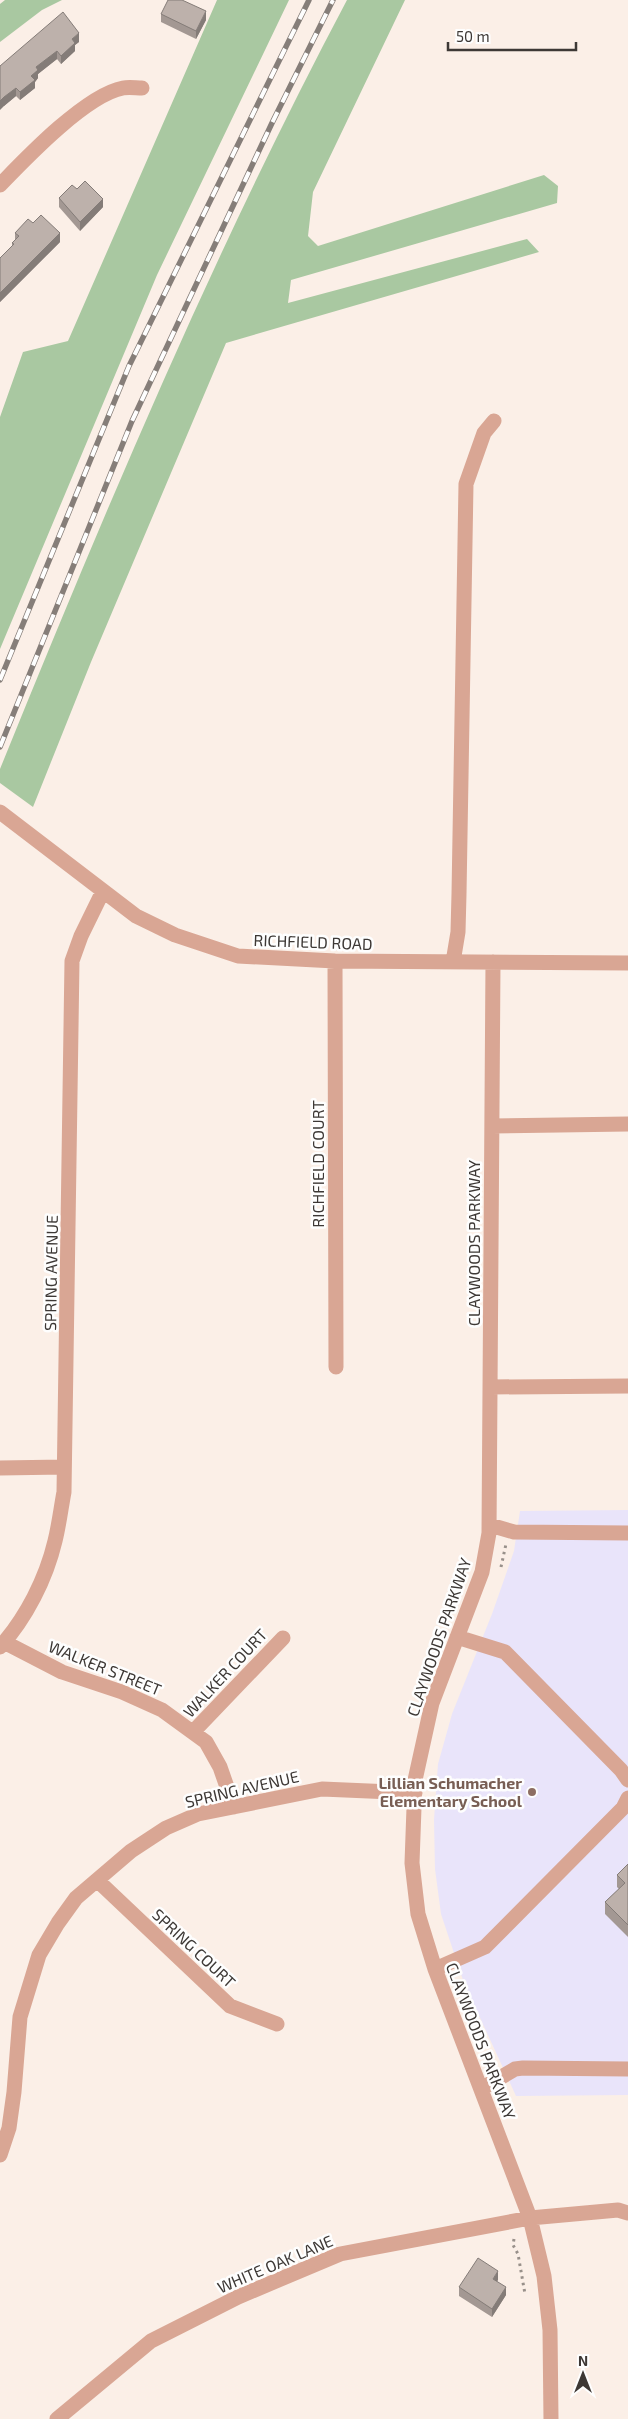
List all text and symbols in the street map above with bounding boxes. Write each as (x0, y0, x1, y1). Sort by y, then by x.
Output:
scale bar (448, 20, 576, 52)
text: 50 m (456, 27, 490, 45)
street label: RICHFIELD ROAD (253, 930, 373, 953)
street label: RICHFIELD COURT (308, 1100, 327, 1228)
street label: CLAYWOODS PARKWAY (464, 1160, 483, 1326)
street label: SPRING AVENUE (40, 1215, 61, 1331)
street label: CLAYWOODS PARKWAY (402, 1555, 475, 1719)
street label: WALKER COURT (179, 1624, 270, 1721)
street label: WALKER STREET (46, 1636, 164, 1699)
street label: SPRING AVENUE (183, 1766, 301, 1811)
place label: Lillian Schumacher Elementary School (378, 1773, 523, 1811)
marker: Lillian Schumacher Elementary School (526, 1786, 538, 1798)
street label: SPRING COURT (149, 1904, 240, 1991)
street label: CLAYWOODS PARKWAY (443, 1960, 520, 2122)
street label: WHITE OAK LANE (214, 2231, 335, 2296)
north arrow (558, 2349, 608, 2399)
text: N (578, 2352, 588, 2369)

